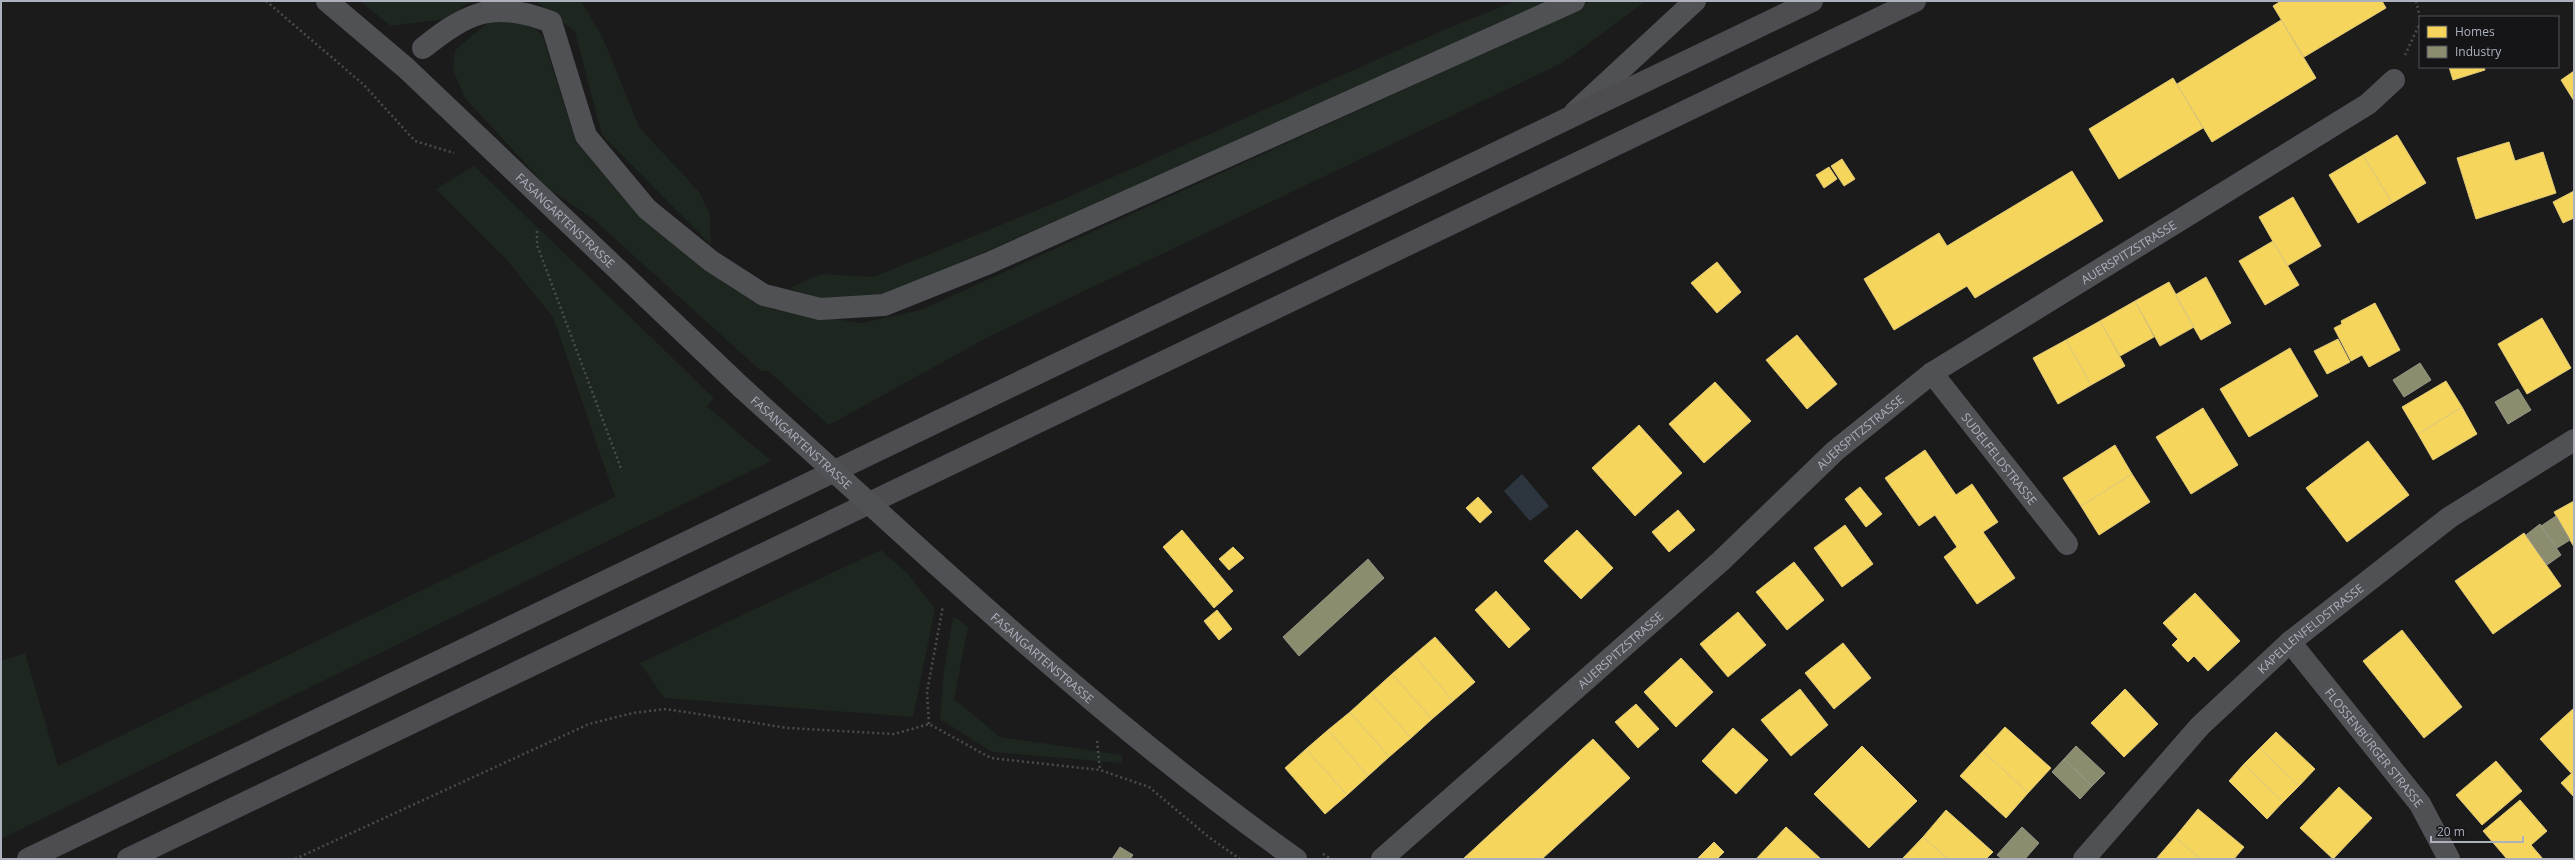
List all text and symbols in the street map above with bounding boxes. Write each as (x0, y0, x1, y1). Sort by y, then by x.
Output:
legend (2419, 16, 2559, 68)
text: Homes (2455, 23, 2495, 40)
text: Industry (2455, 43, 2502, 60)
street label: FASANGARTENSTRASSE (512, 169, 619, 271)
street label: AUERSPITZSTRASSE (2077, 216, 2179, 288)
street label: AUERSPITZSTRASSE (1812, 391, 1907, 473)
street label: FASANGARTENSTRASSE (747, 392, 856, 492)
street label: SUDELFELDSTRASSE (1958, 409, 2041, 508)
street label: KAPELLENFELDSTRASSE (2253, 579, 2367, 677)
street label: AUERSPITZSTRASSE (1573, 607, 1667, 692)
street label: FASANGARTENSTRASSE (988, 608, 1098, 707)
street label: FLOSSENBÜRGER STRASSE (2321, 684, 2428, 811)
scale bar (2431, 818, 2523, 844)
text: 20 m (2437, 823, 2465, 840)

